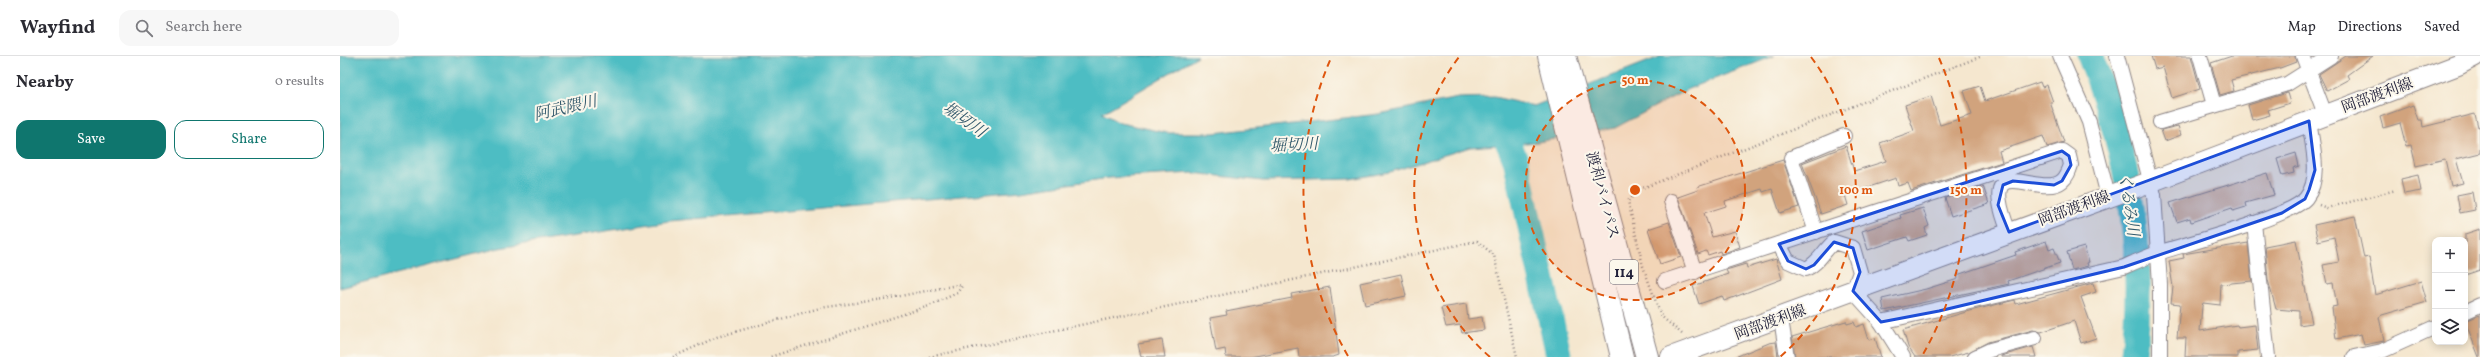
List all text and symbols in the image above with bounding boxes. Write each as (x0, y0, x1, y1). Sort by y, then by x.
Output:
search box (119, 10, 399, 46)
text: Wayfind (20, 15, 95, 41)
icon: search (133, 17, 155, 39)
text: Search here (165, 17, 242, 38)
text: Map (2288, 18, 2316, 37)
text: Directions (2338, 18, 2402, 37)
text: Saved (2424, 18, 2460, 37)
text: Nearby (16, 71, 74, 94)
text: 0 results (275, 73, 324, 91)
text: 50 m (1621, 73, 1649, 89)
street label: 岡部渡利線 (2339, 74, 2416, 119)
water label: 阿武隈川 (532, 91, 601, 127)
water label: 堀切川 (938, 98, 991, 145)
button: Save (16, 120, 166, 159)
button: Share (174, 120, 324, 159)
water label: 堀切川 (1270, 134, 1321, 158)
street label: 渡利バイパス (1580, 149, 1623, 241)
water label: くるみ川 (2113, 171, 2144, 239)
centre of rings (1628, 183, 1642, 197)
text: 100 m (1839, 183, 1873, 199)
text: 150 m (1950, 183, 1982, 199)
street label: 岡部渡利線 (2036, 187, 2113, 232)
map controls (2432, 237, 2468, 345)
button: + (2432, 237, 2468, 273)
road number: 114 (1610, 260, 1638, 284)
button: − (2432, 273, 2468, 309)
street label: 岡部渡利線 (1732, 301, 1809, 346)
button: layers (2432, 309, 2468, 345)

